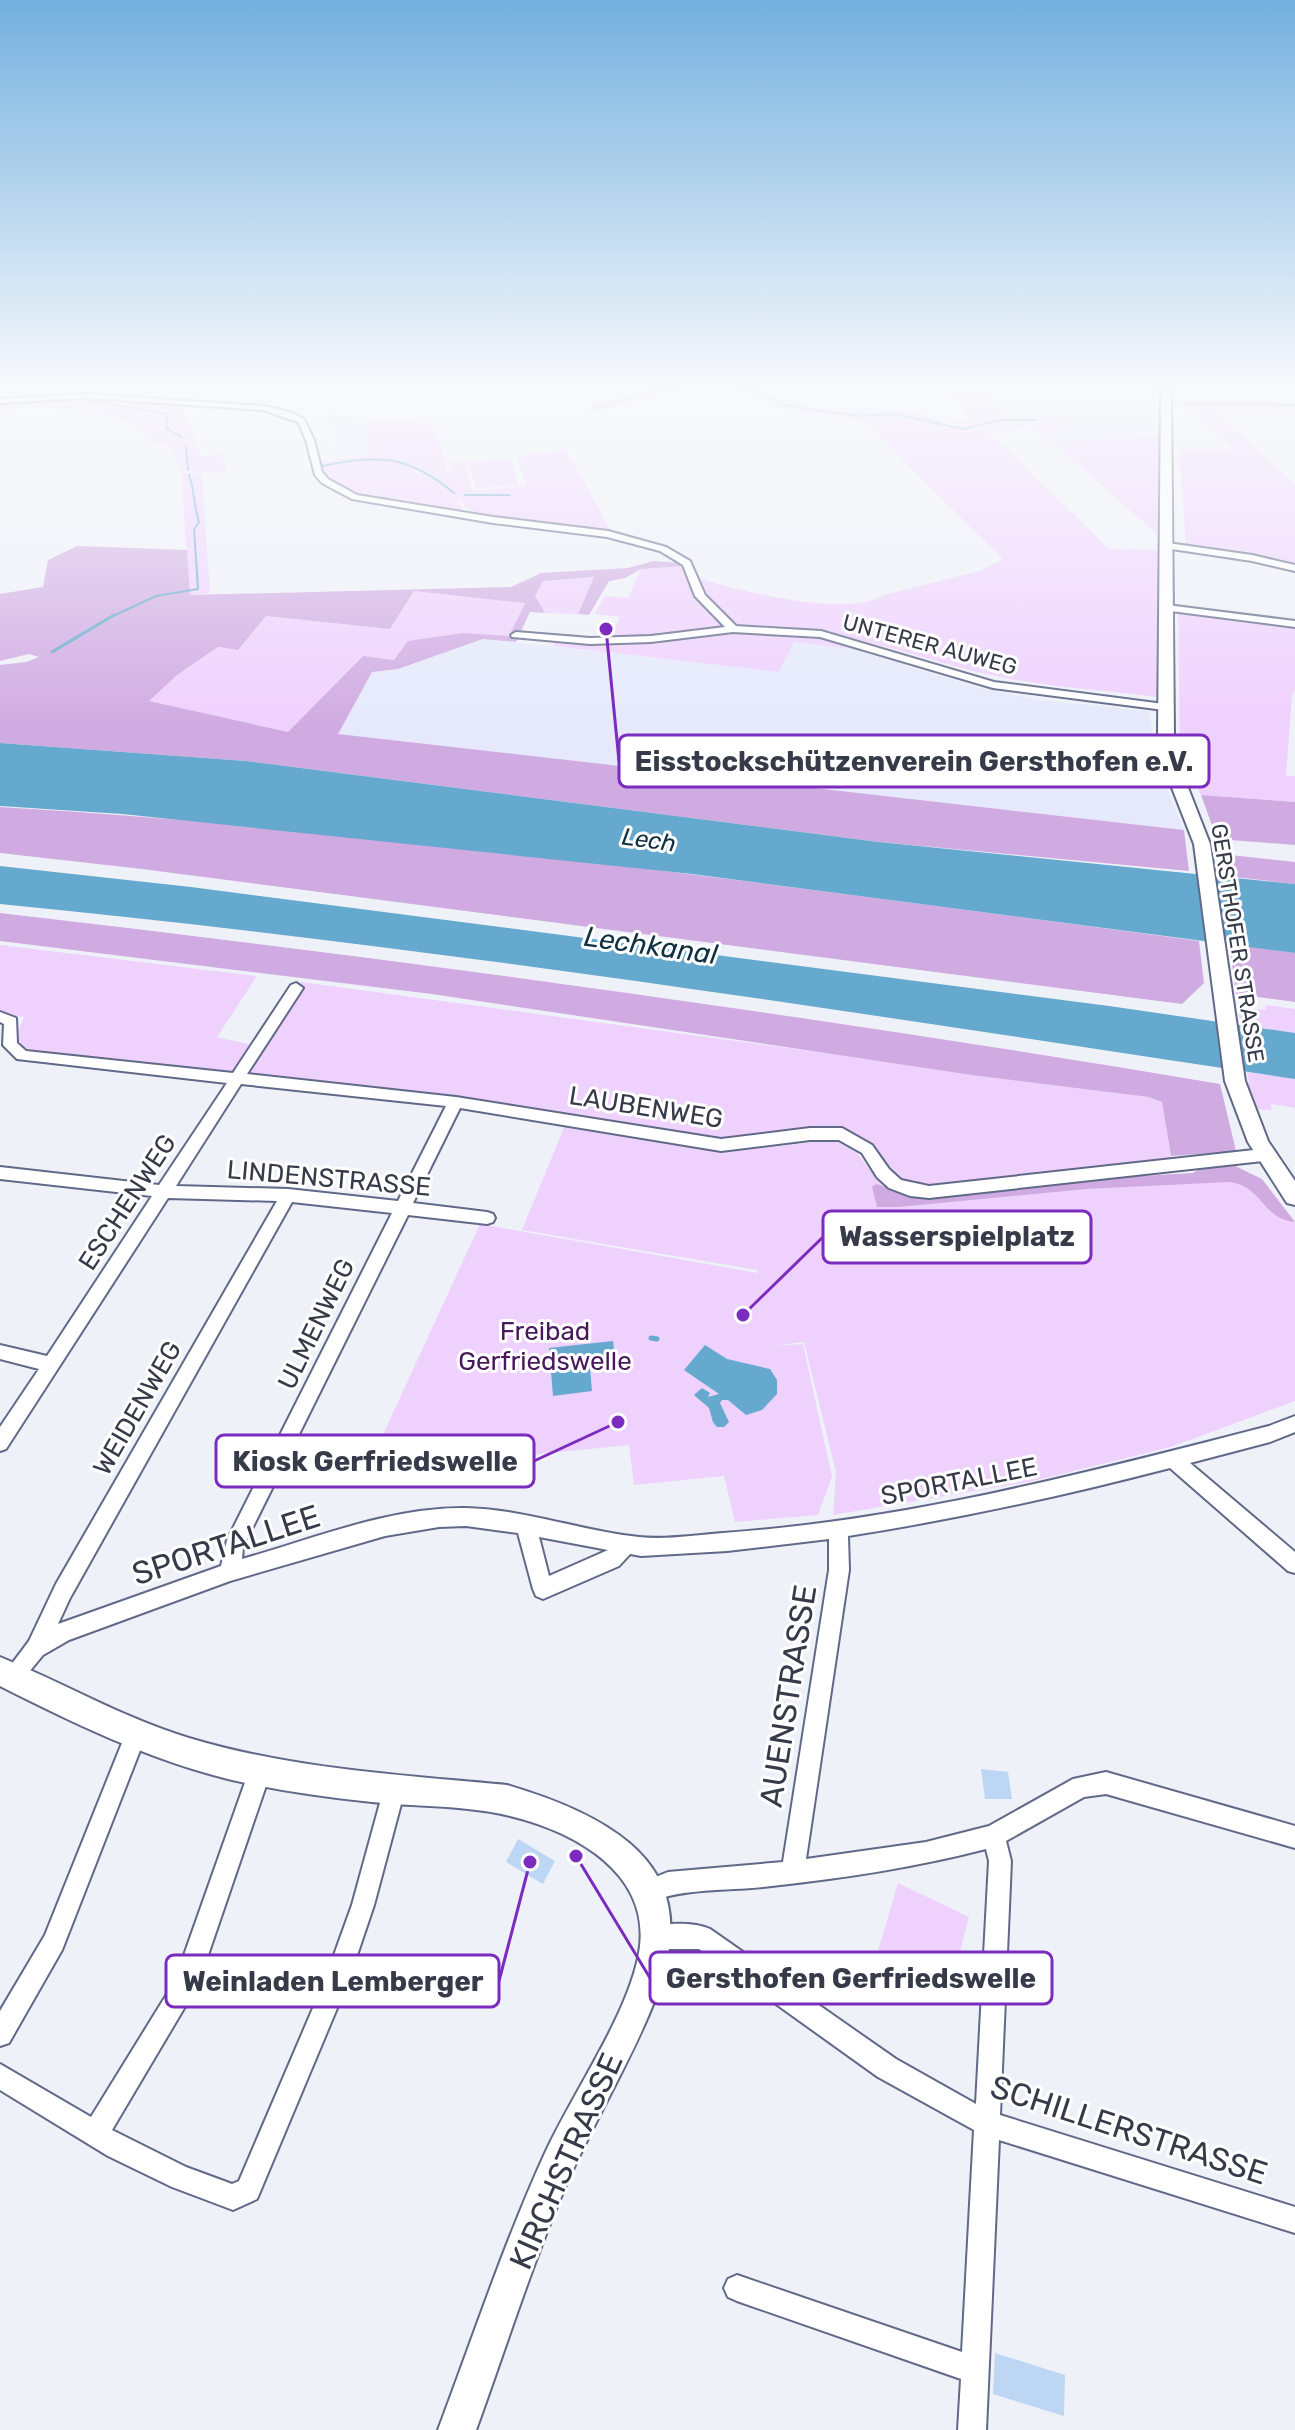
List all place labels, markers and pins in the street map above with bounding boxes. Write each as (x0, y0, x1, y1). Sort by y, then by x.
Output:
callout: Eisstockschützenverein Gersthofen e.V. (619, 735, 1209, 787)
callout: Wasserspielplatz (823, 1211, 1091, 1263)
callout: Kiosk Gerfriedswelle (216, 1435, 534, 1487)
callout: Gersthofen Gerfriedswelle (650, 1952, 1052, 2004)
callout: Weinladen Lemberger (166, 1955, 499, 2007)

